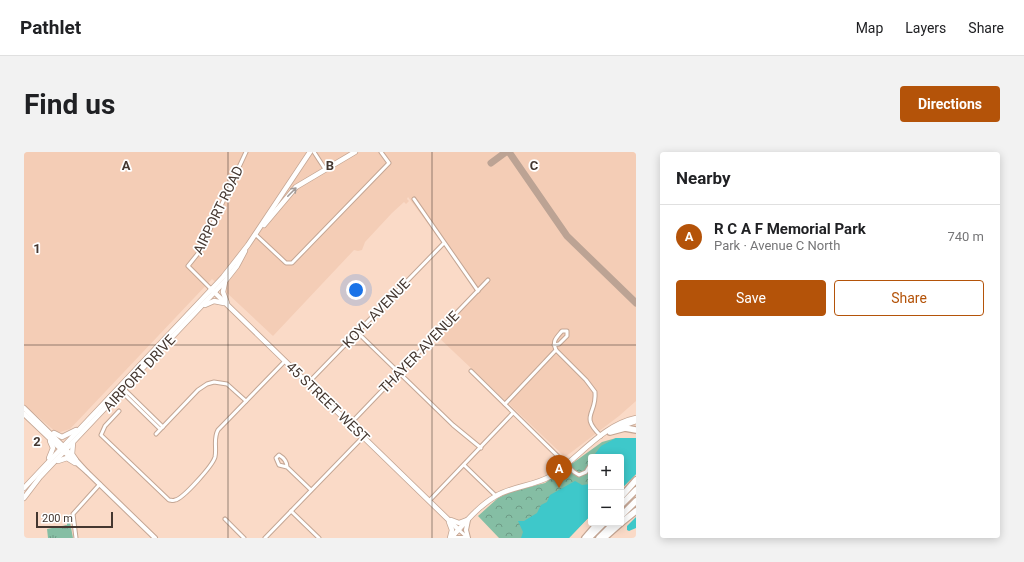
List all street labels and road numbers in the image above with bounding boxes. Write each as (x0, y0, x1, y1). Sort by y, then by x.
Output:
street label: AIRPORT ROAD (190, 163, 246, 257)
street label: KOYL AVENUE (339, 275, 413, 351)
street label: THAYER AVENUE (376, 308, 462, 396)
street label: AIRPORT DRIVE (100, 332, 178, 414)
street label: 45 STREET WEST (283, 358, 373, 446)

